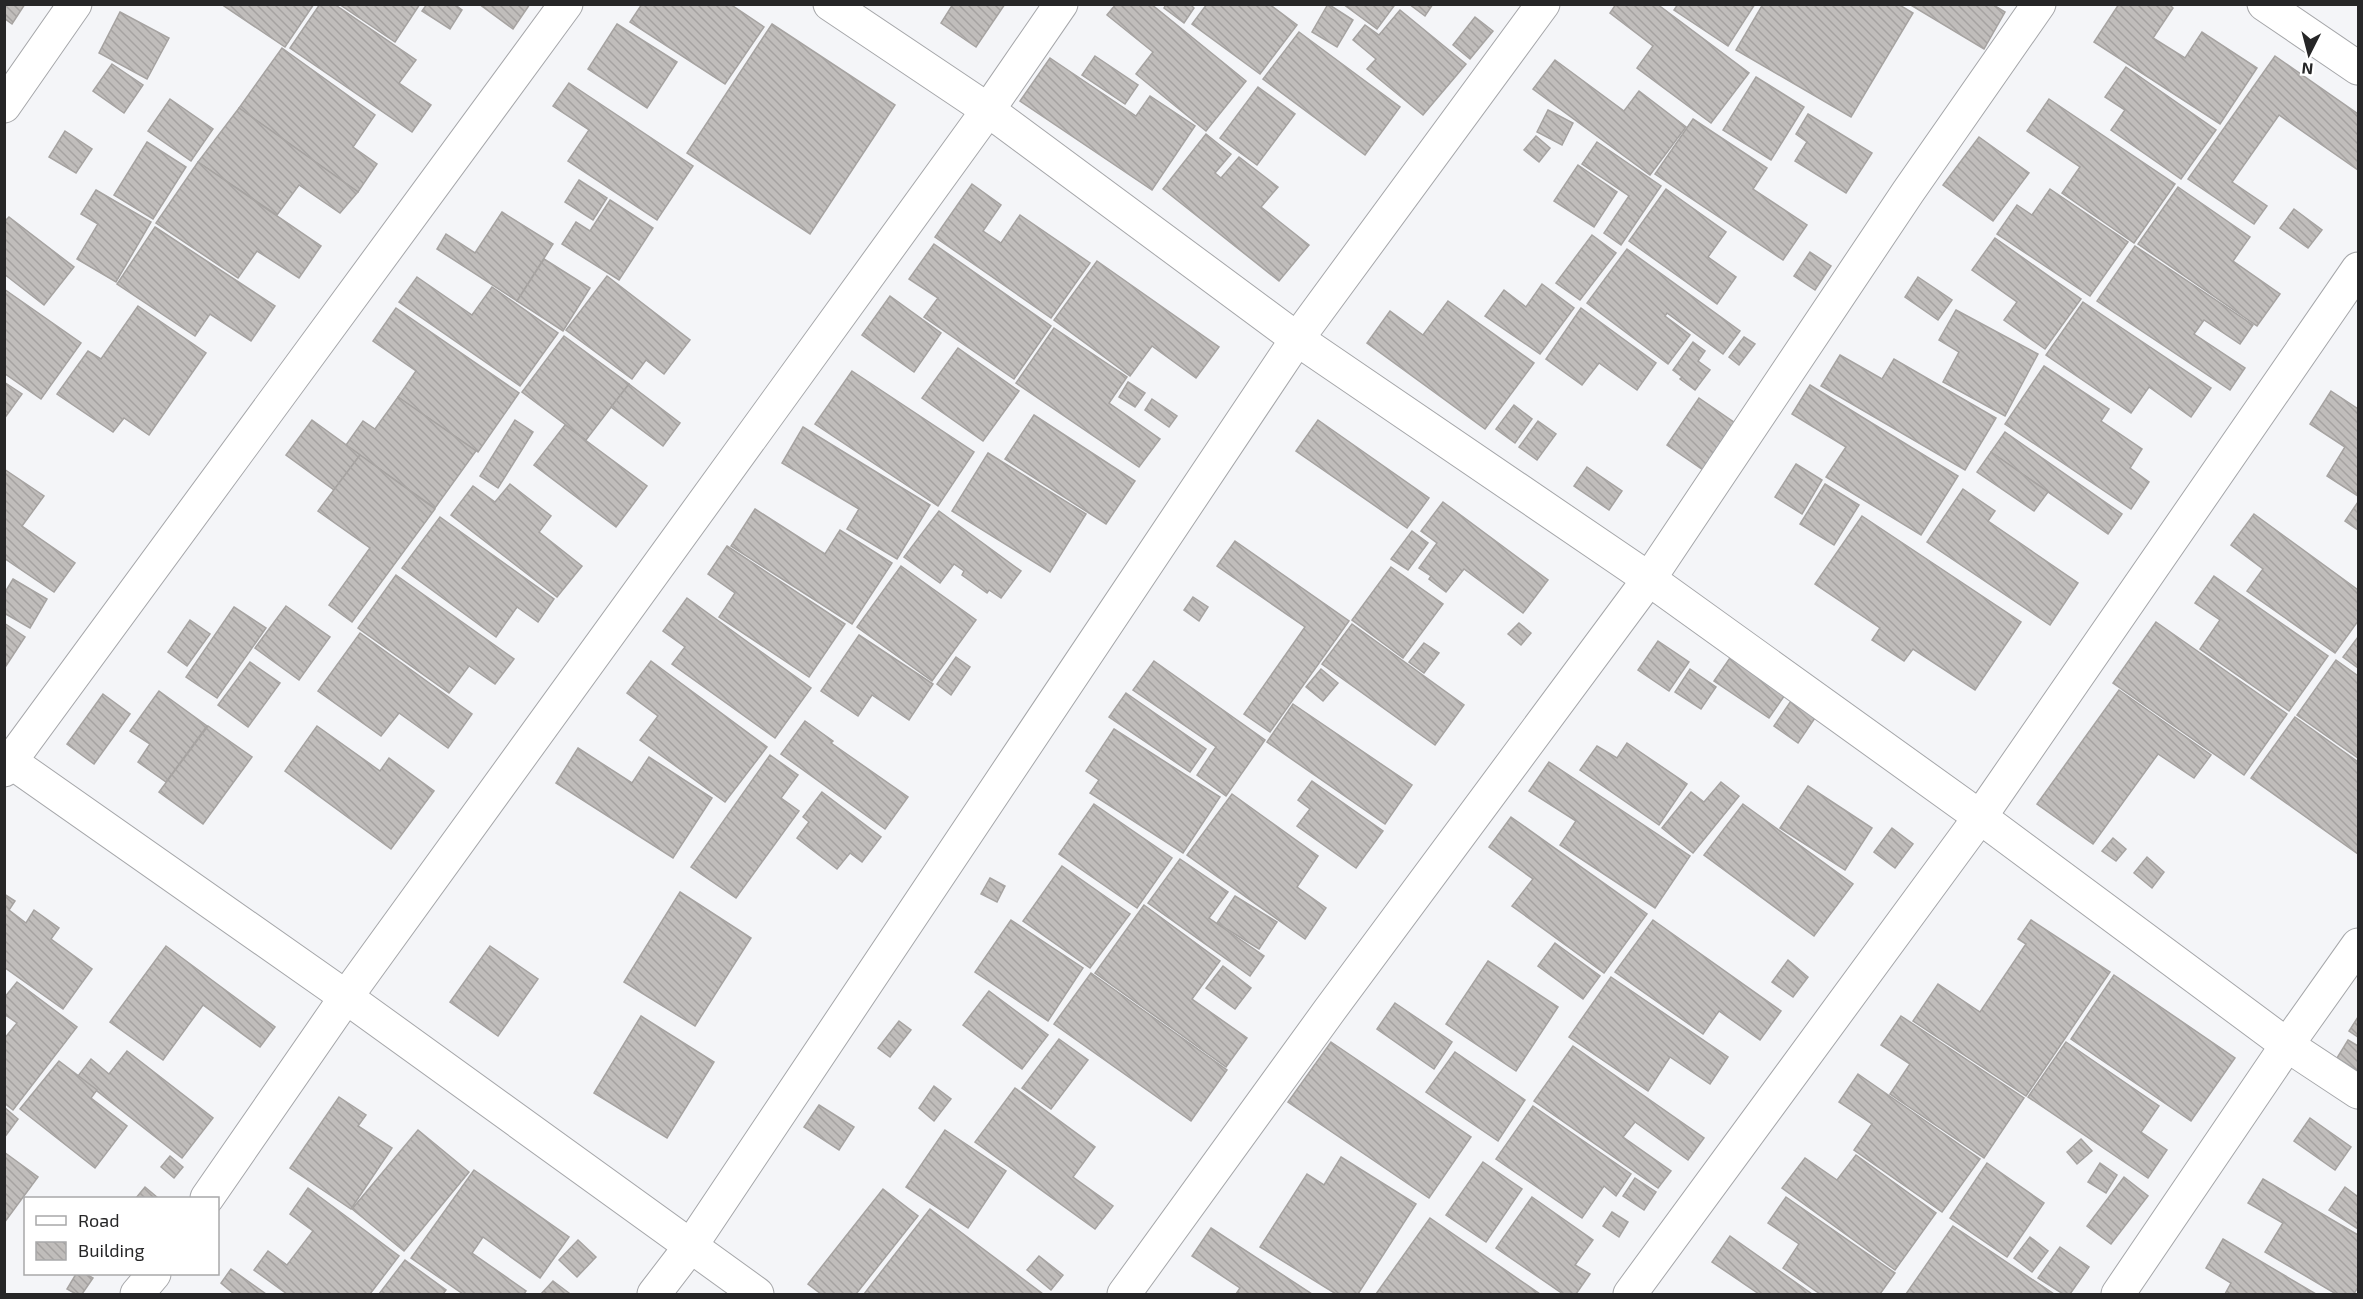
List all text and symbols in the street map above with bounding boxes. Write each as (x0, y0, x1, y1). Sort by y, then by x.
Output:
north arrow (2279, 24, 2339, 84)
text: N (2301, 59, 2314, 79)
legend (24, 1197, 219, 1275)
text: Road (78, 1209, 119, 1231)
text: Building (78, 1239, 145, 1261)

